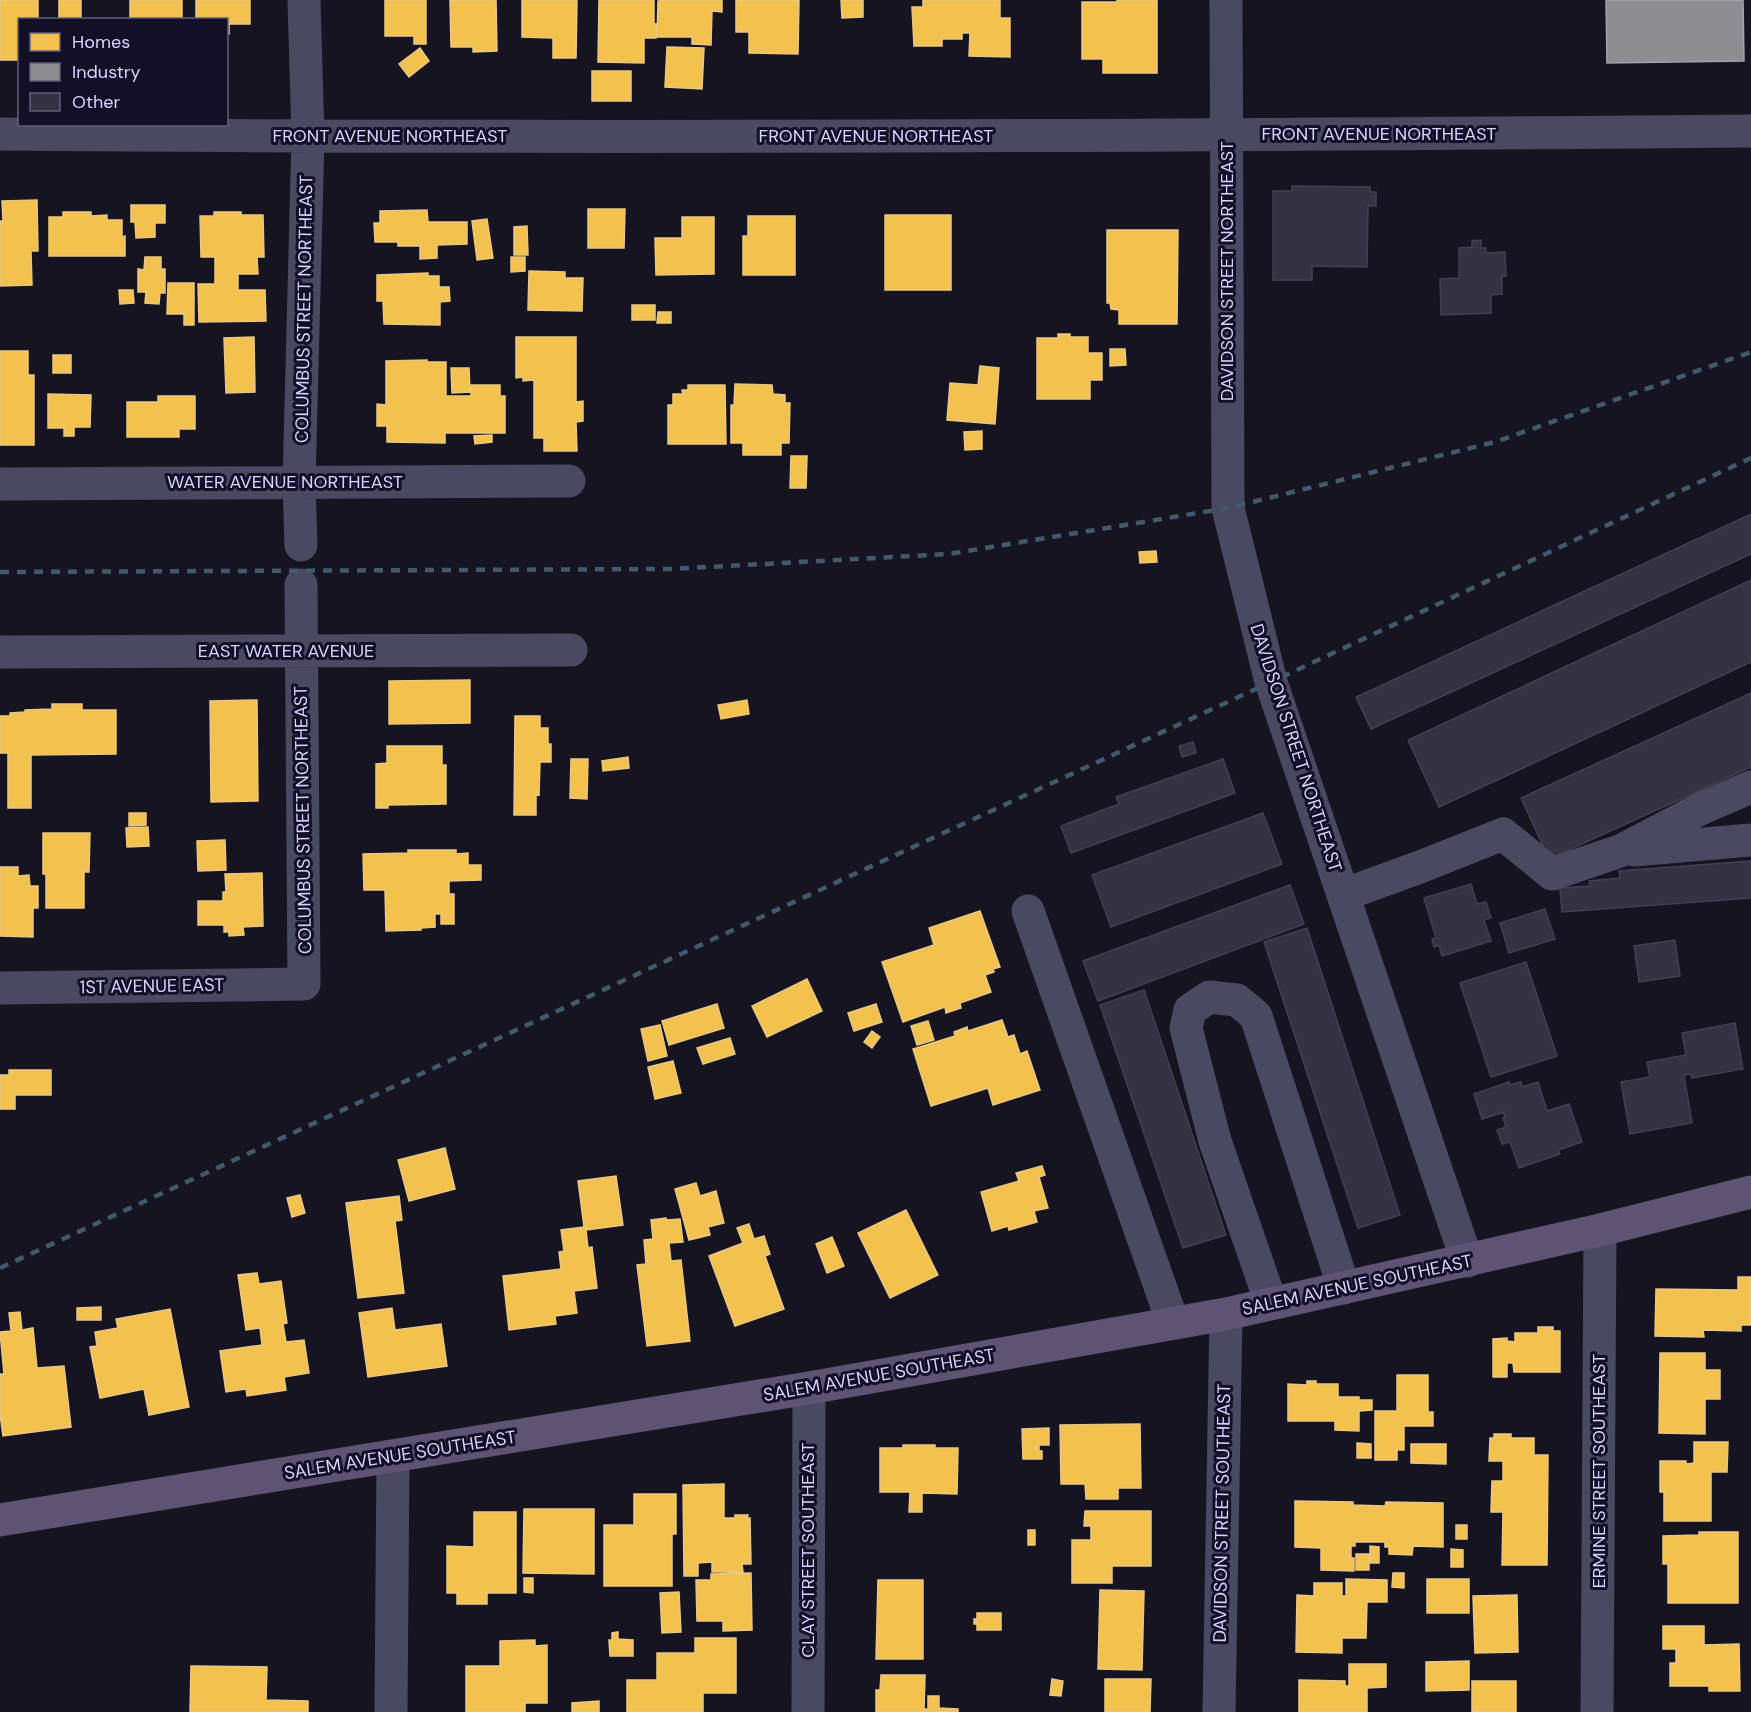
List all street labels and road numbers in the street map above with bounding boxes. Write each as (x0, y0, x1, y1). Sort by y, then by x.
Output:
street label: FRONT AVENUE NORTHEAST (1262, 122, 1496, 146)
street label: FRONT AVENUE NORTHEAST (273, 124, 507, 148)
street label: FRONT AVENUE NORTHEAST (759, 124, 993, 148)
street label: DAVIDSON STREET NORTHEAST (1215, 141, 1239, 401)
street label: COLUMBUS STREET NORTHEAST (290, 175, 318, 443)
street label: WATER AVENUE NORTHEAST (167, 470, 403, 494)
street label: DAVIDSON STREET NORTHEAST (1244, 621, 1348, 875)
street label: EAST WATER AVENUE (198, 639, 374, 663)
street label: COLUMBUS STREET NORTHEAST (289, 686, 317, 954)
street label: 1ST AVENUE EAST (80, 973, 224, 999)
street label: SALEM AVENUE SOUTHEAST (1240, 1249, 1474, 1321)
street label: SALEM AVENUE SOUTHEAST (761, 1343, 997, 1407)
street label: ERMINE STREET SOUTHEAST (1587, 1354, 1611, 1588)
street label: DAVIDSON STREET SOUTHEAST (1208, 1383, 1236, 1643)
street label: SALEM AVENUE SOUTHEAST (282, 1425, 518, 1485)
street label: CLAY STREET SOUTHEAST (796, 1442, 820, 1658)

